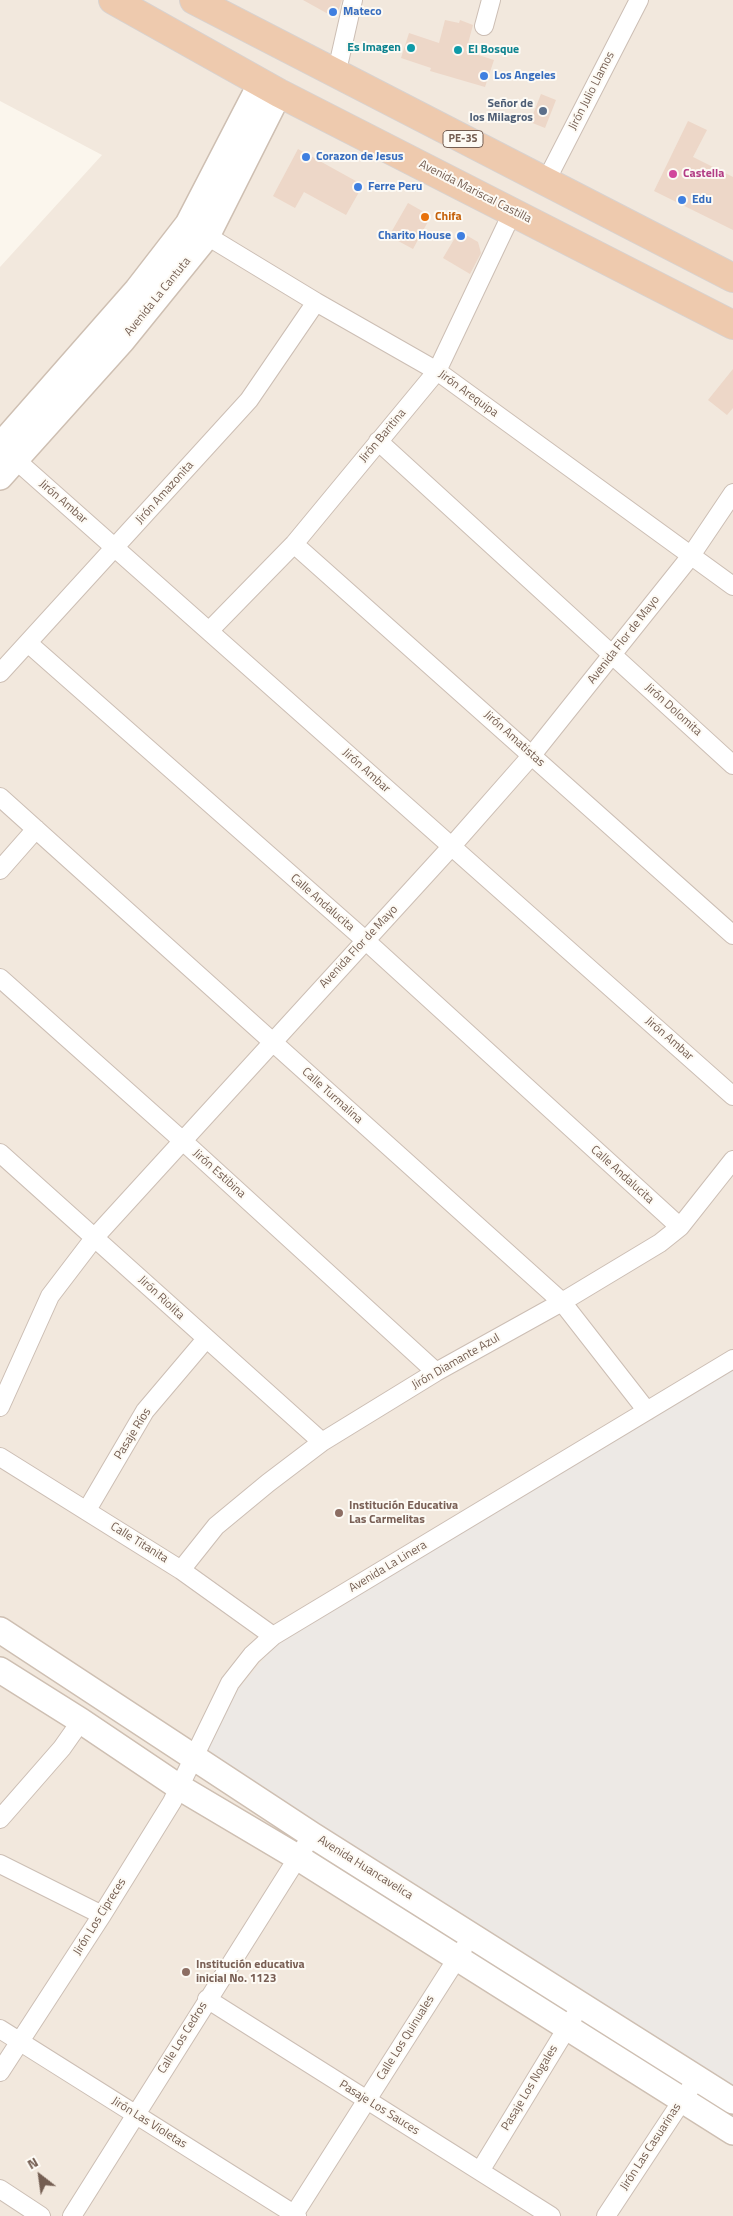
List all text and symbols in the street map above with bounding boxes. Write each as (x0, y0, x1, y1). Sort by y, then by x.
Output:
place label: Mateco (343, 5, 382, 19)
marker: Mateco (327, 6, 339, 18)
place label: Es Imagen (347, 41, 401, 55)
marker: Es Imagen (405, 42, 417, 54)
place label: El Bosque (468, 43, 519, 57)
marker: El Bosque (452, 44, 464, 56)
street label: Jirón Julio Llamos (566, 49, 618, 133)
place label: Los Angeles (494, 69, 556, 83)
marker: Los Angeles (478, 70, 490, 82)
place label: Señor de los Milagros (469, 97, 533, 125)
marker: Señor de los Milagros (537, 105, 549, 117)
road number: PE-3S (443, 130, 483, 148)
place label: Corazon de Jesus (316, 150, 404, 164)
marker: Corazon de Jesus (300, 151, 312, 163)
street label: Avenida Mariscal Castilla (416, 157, 534, 227)
place label: Castella (683, 167, 724, 181)
marker: Castella (667, 168, 679, 180)
place label: Ferre Peru (368, 180, 422, 194)
marker: Ferre Peru (352, 181, 364, 193)
place label: Edu (692, 193, 712, 207)
marker: Edu (676, 194, 688, 206)
place label: Chifa (435, 210, 462, 224)
marker: Chifa (419, 211, 431, 223)
place label: Charito House (378, 229, 451, 243)
marker: Charito House (455, 230, 467, 242)
street label: Avenida La Cantuta (122, 255, 194, 339)
street label: Jirón Arequipa (435, 367, 501, 421)
street label: Jirón Baritina (357, 406, 409, 466)
street label: Jirón Amazonita (133, 459, 197, 527)
street label: Jirón Ambar (36, 477, 90, 527)
street label: Avenida Flor de Mayo (585, 593, 663, 687)
street label: Jirón Dolomita (642, 681, 704, 739)
street label: Jirón Amatistas (481, 708, 547, 770)
street label: Jirón Ambar (339, 746, 393, 796)
street label: Calle Andalucita (287, 871, 357, 935)
street label: Avenida Flor de Mayo (317, 903, 401, 991)
street label: Jirón Ambar (642, 1014, 696, 1064)
street label: Calle Turmalina (299, 1065, 365, 1127)
street label: Calle Andalucita (587, 1143, 657, 1207)
street label: Jirón Estibina (190, 1147, 248, 1201)
street label: Jirón Riolita (135, 1273, 187, 1323)
street label: Jirón Diamante Azul (410, 1331, 502, 1393)
street label: Pasaje Ríos (112, 1406, 154, 1462)
place label: Institución Educativa Las Carmelitas (349, 1499, 458, 1527)
marker: Institución Educativa Las Carmelitas (333, 1507, 345, 1519)
street label: Calle Titanita (108, 1520, 170, 1566)
street label: Avenida La Linera (347, 1538, 429, 1596)
street label: Avenida Huancavelica (315, 1833, 415, 1903)
street label: Jirón Los Cipreces (71, 1876, 129, 1958)
place label: Institución educativa inicial No. 1123 (196, 1958, 305, 1986)
marker: Institución educativa inicial No. 1123 (180, 1966, 192, 1978)
street label: Calle Los Quinuales (374, 1993, 438, 2083)
street label: Calle Los Cedros (155, 2000, 211, 2076)
street label: Pasaje Los Nogales (499, 2043, 561, 2133)
street label: Pasaje Los Sauces (336, 2078, 422, 2138)
street label: Jirón Las Violetas (109, 2094, 189, 2152)
street label: Jirón Las Casuarinas (617, 2101, 685, 2193)
north arrow (15, 2151, 65, 2201)
text: N (23, 2151, 42, 2174)

